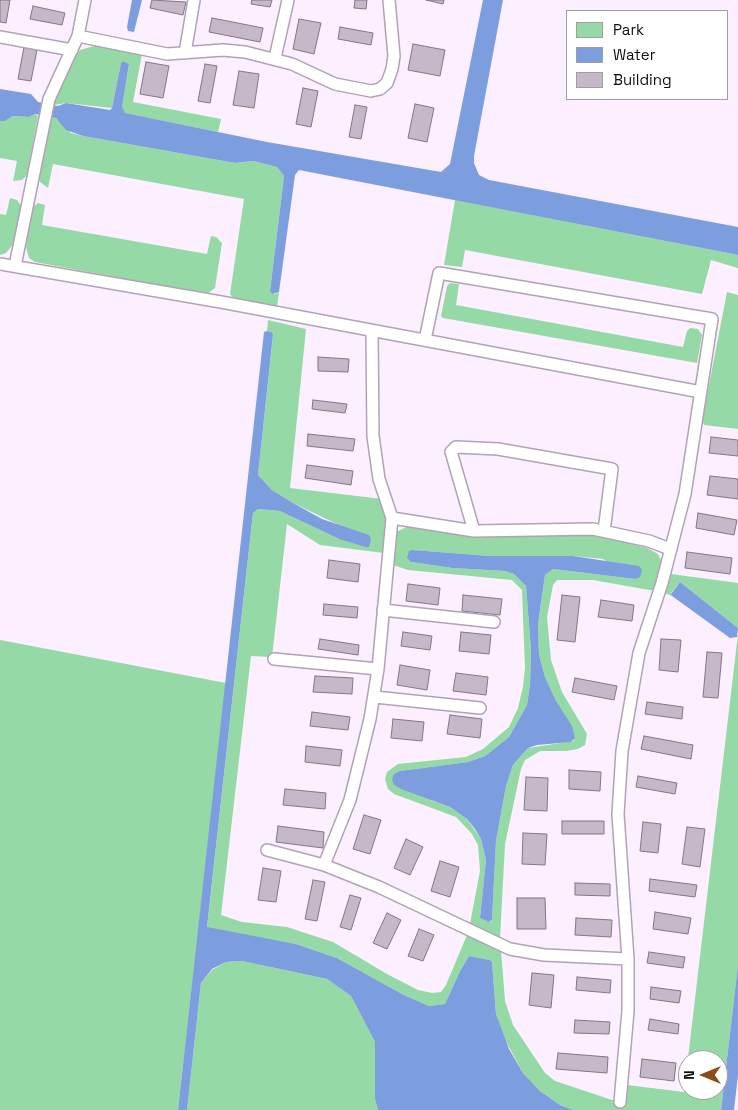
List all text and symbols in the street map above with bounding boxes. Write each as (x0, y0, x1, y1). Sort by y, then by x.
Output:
legend (566, 10, 728, 100)
text: Park (613, 20, 644, 39)
text: Water (613, 45, 655, 64)
text: Building (613, 70, 672, 89)
north arrow (678, 1050, 728, 1100)
text: N (680, 1070, 698, 1080)

